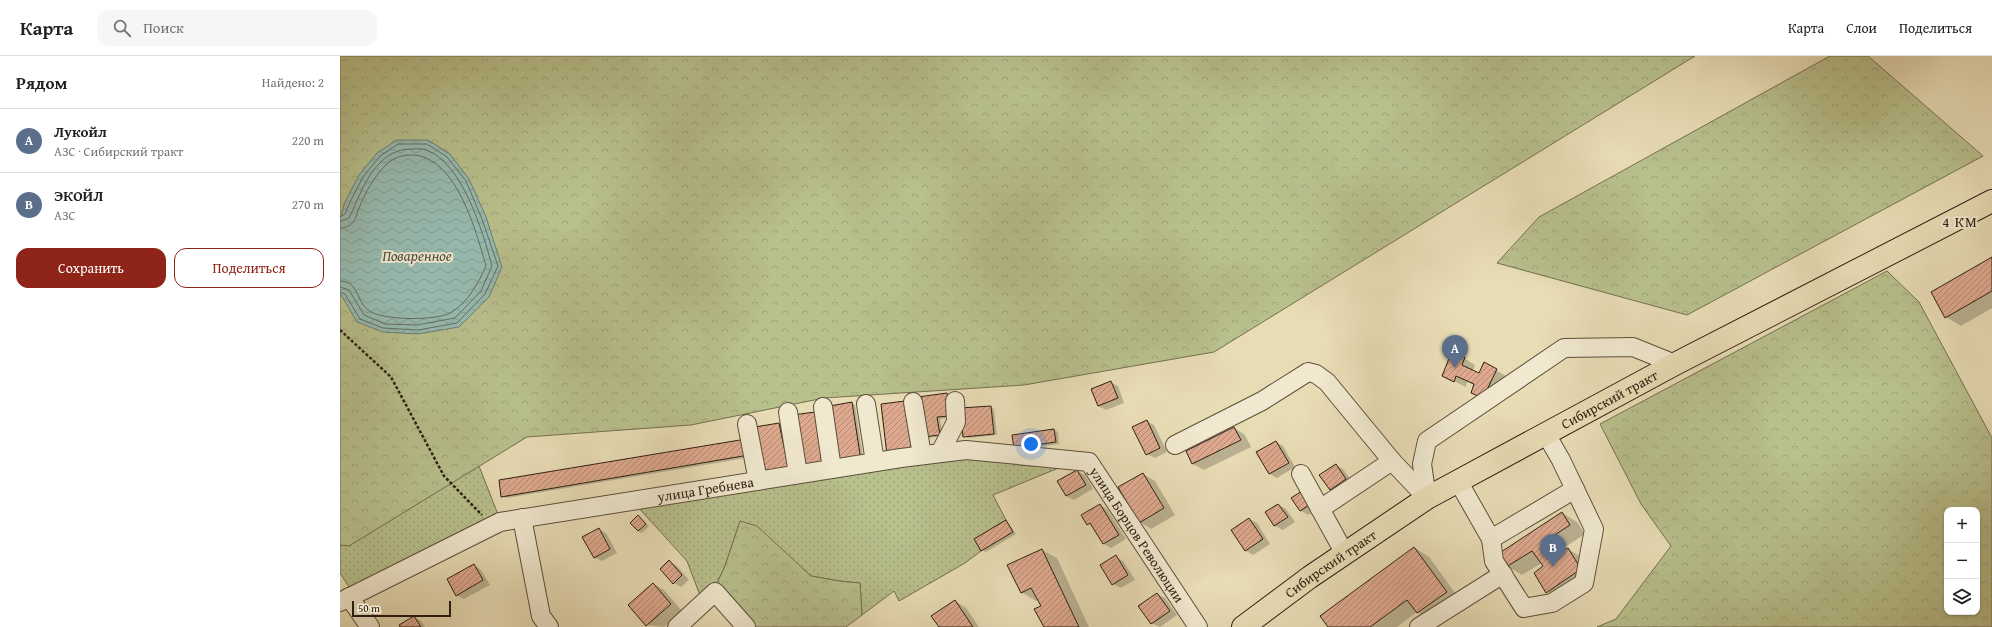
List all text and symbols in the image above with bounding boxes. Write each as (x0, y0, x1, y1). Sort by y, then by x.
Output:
search box (97, 10, 377, 46)
text: Карта (20, 14, 73, 42)
icon: search (111, 17, 133, 39)
text: Поиск (143, 17, 184, 38)
text: Карта (1788, 18, 1824, 38)
text: Слои (1846, 18, 1877, 38)
text: Поделиться (1899, 18, 1972, 38)
text: Рядом (16, 70, 67, 95)
text: Найдено: 2 (262, 73, 324, 92)
text: Лукойл (54, 121, 107, 142)
text: A (25, 131, 33, 150)
text: 220 m (292, 131, 324, 150)
text: АЗС · Сибирский тракт (54, 142, 183, 161)
text: ЭКОЙЛ (54, 185, 103, 206)
text: B (25, 195, 33, 214)
text: 270 m (292, 195, 324, 214)
text: АЗС (54, 206, 76, 225)
district label: 4 КМ (1942, 211, 1978, 232)
water label: Поваренное (382, 245, 452, 266)
button: Сохранить (16, 248, 166, 288)
button: Поделиться (174, 248, 324, 288)
pin: A (1442, 335, 1468, 368)
street label: Сибирский тракт (1557, 365, 1662, 434)
your location (1021, 434, 1041, 454)
street label: улица Борцов Революции (1084, 462, 1189, 606)
street label: улица Гребнева (655, 472, 755, 507)
map controls (1944, 507, 1980, 615)
button: + (1944, 507, 1980, 543)
street label: Сибирский тракт (1281, 525, 1381, 603)
pin: B (1540, 534, 1566, 567)
button: − (1944, 543, 1980, 579)
button: layers (1944, 579, 1980, 615)
scale bar (352, 599, 451, 618)
text: 50 m (358, 600, 380, 616)

